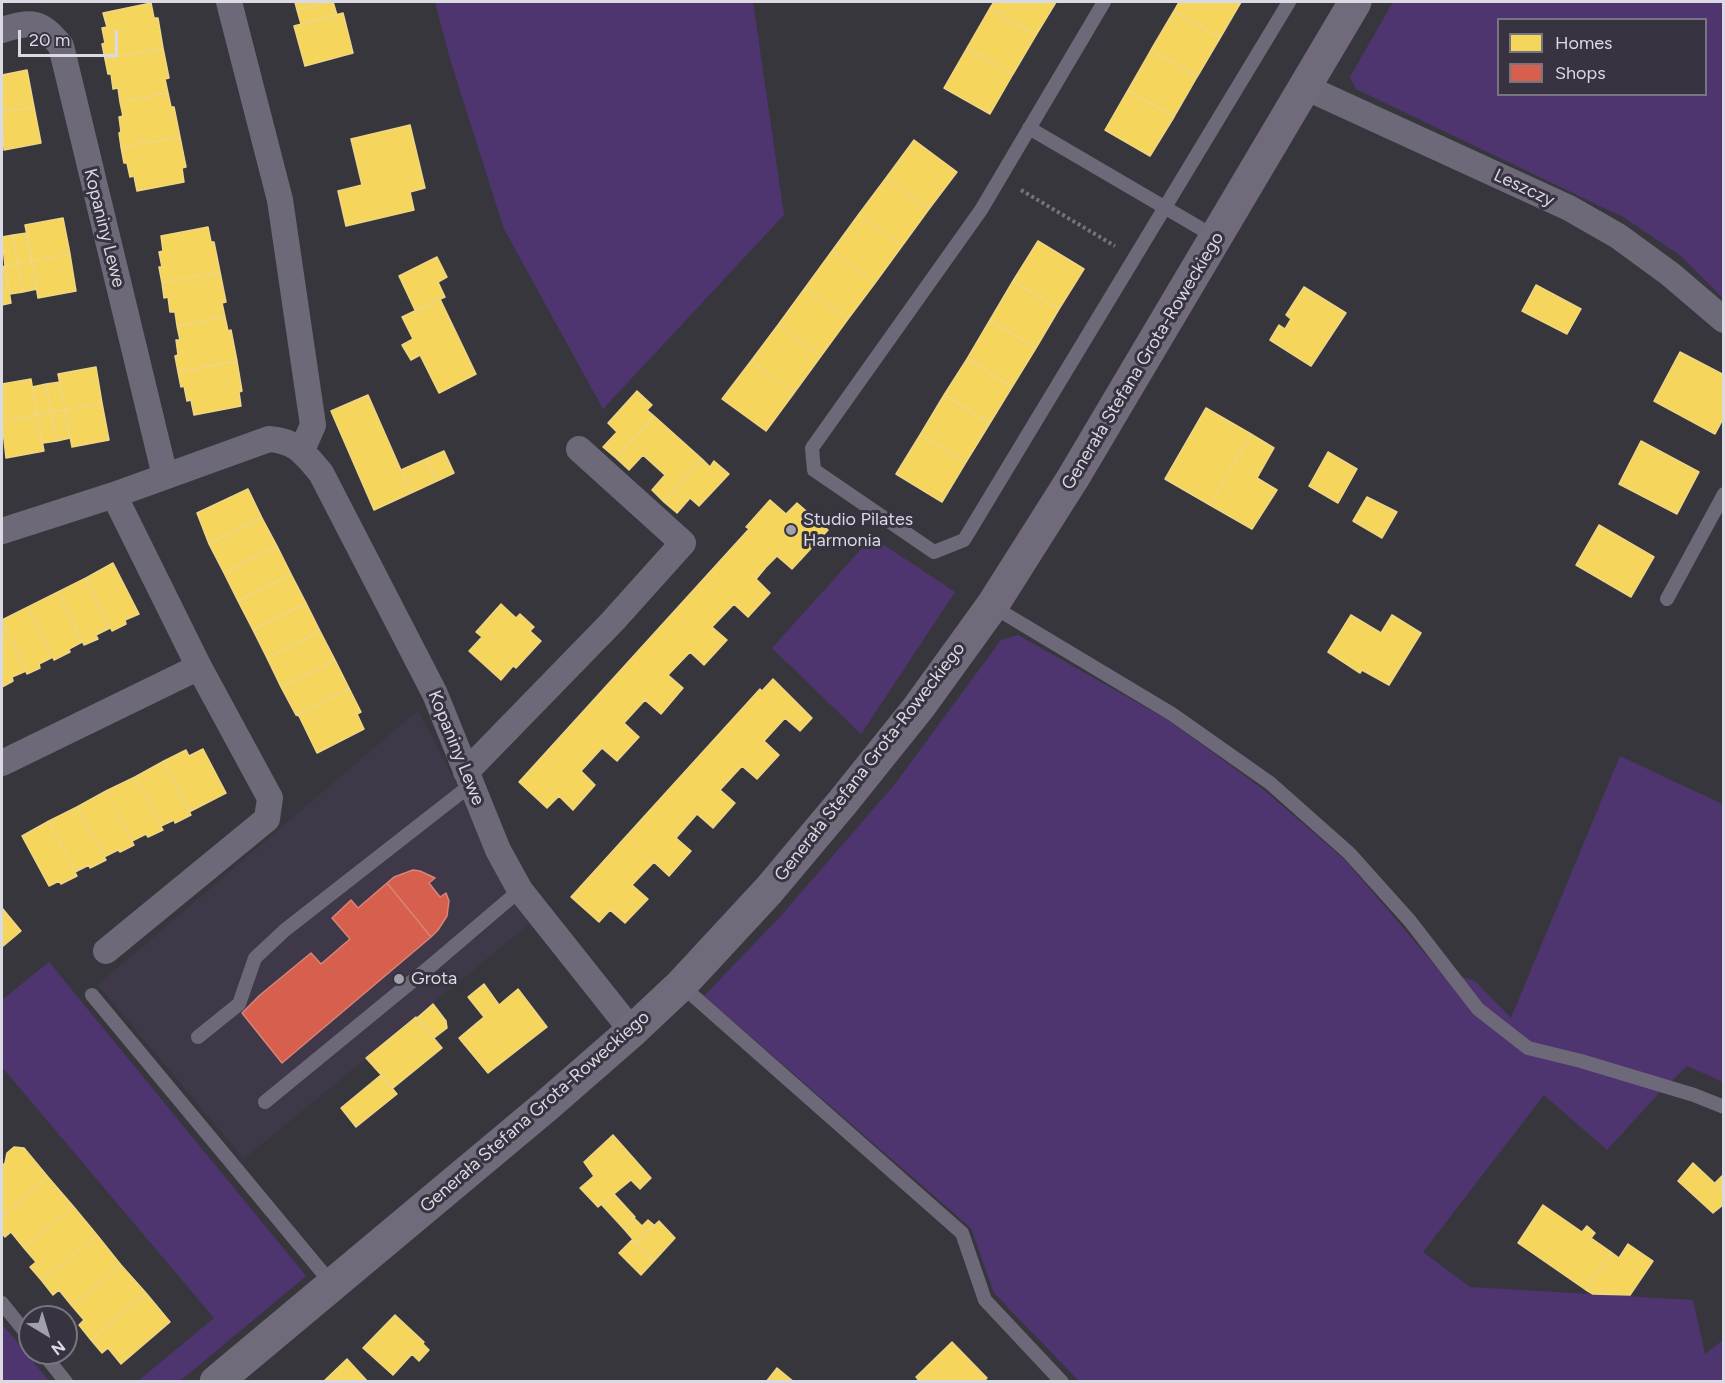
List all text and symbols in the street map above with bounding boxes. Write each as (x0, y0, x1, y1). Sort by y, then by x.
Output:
scale bar (21, 18, 122, 56)
legend (1497, 18, 1707, 96)
text: 20 m (29, 29, 70, 51)
text: Homes (1555, 32, 1613, 54)
text: Shops (1555, 62, 1606, 84)
street label: Leszczy (1490, 165, 1558, 211)
street label: Kopaniny Lewe (79, 166, 129, 290)
street label: Generała Stefana Grota-Roweckiego (1057, 228, 1229, 494)
place label: Studio Pilates Harmonia (803, 509, 913, 552)
marker: Studio Pilates Harmonia (784, 523, 798, 537)
street label: Generała Stefana Grota-Roweckiego (770, 638, 970, 886)
street label: Kopaniny Lewe (423, 687, 489, 809)
place label: Grota (411, 968, 457, 990)
marker: Grota (392, 972, 406, 986)
street label: Generała Stefana Grota-Roweckiego (416, 1007, 654, 1217)
north arrow (18, 1305, 78, 1365)
text: N (47, 1337, 69, 1359)

